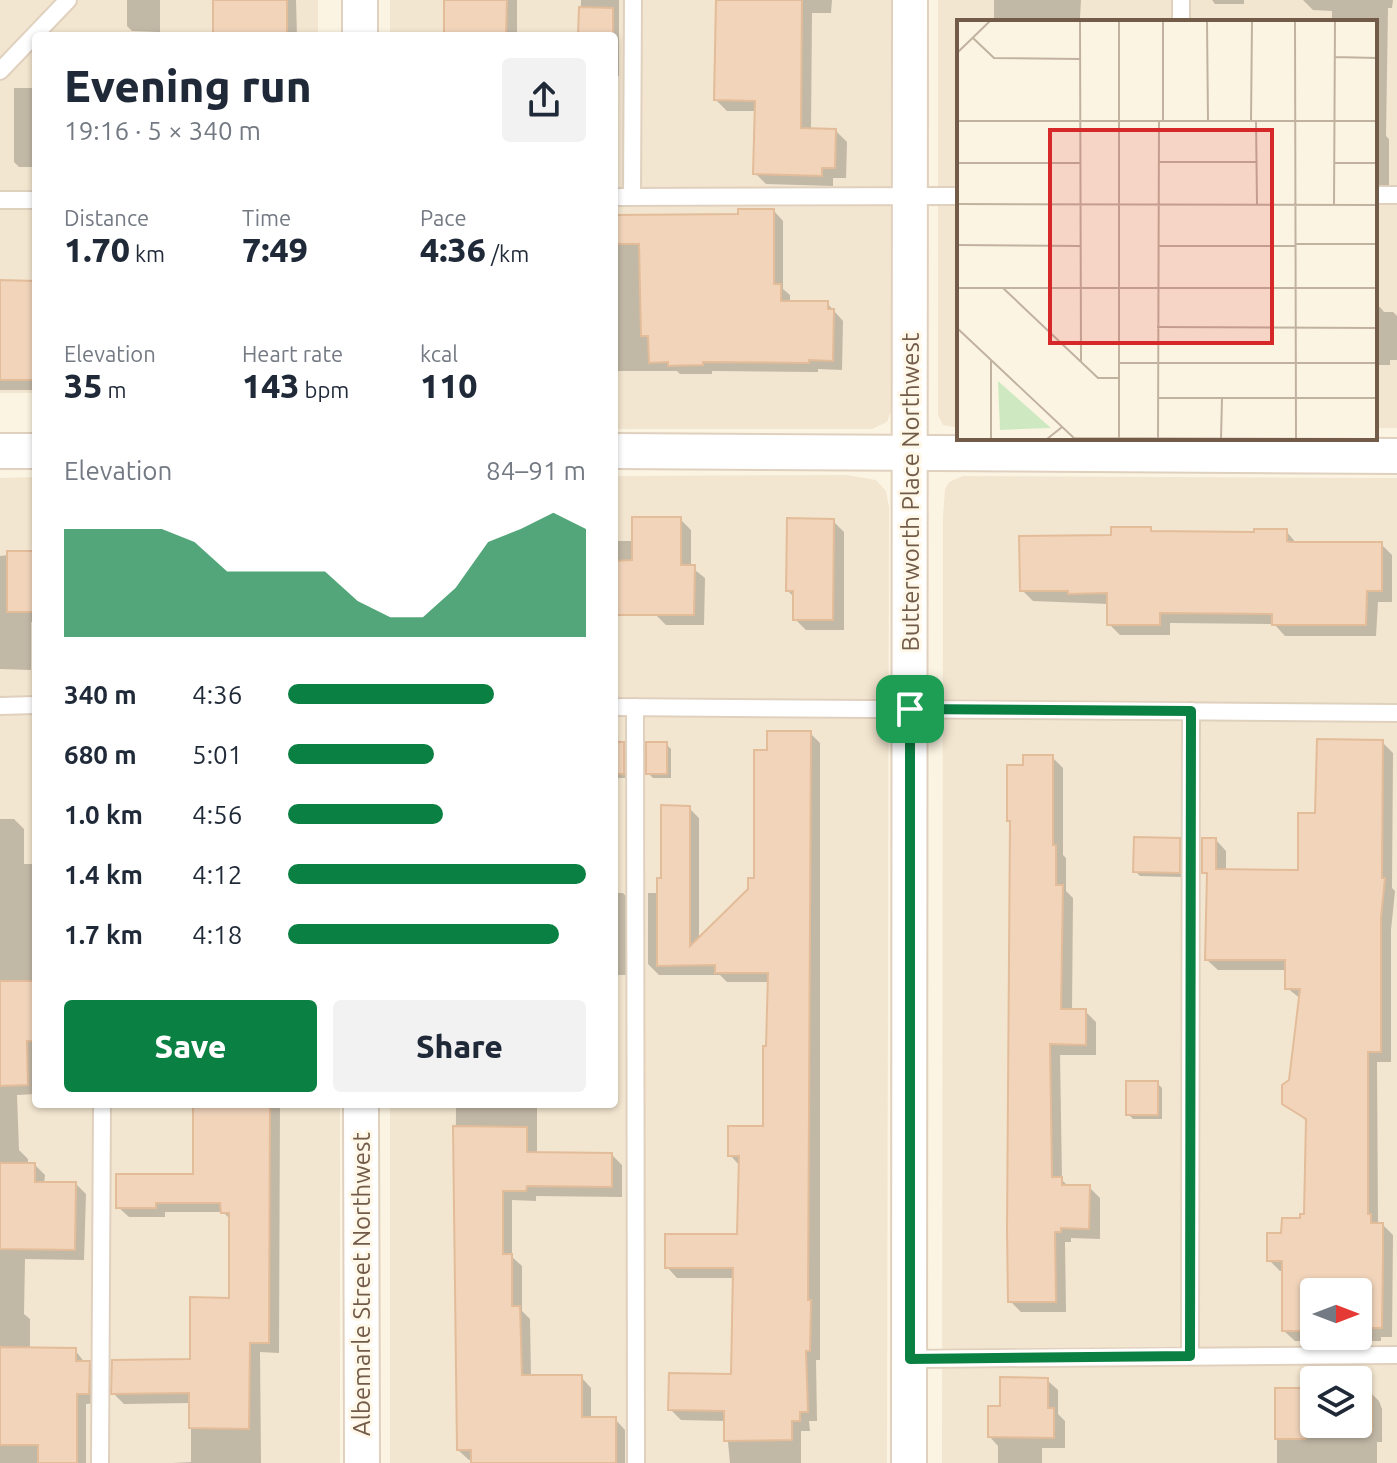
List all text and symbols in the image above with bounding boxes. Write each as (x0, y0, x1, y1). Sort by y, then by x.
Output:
inset map (957, 20, 1377, 440)
button: share (502, 58, 586, 142)
text: Evening run (64, 61, 312, 110)
text: 19:16 · 5 × 340 m (64, 116, 261, 145)
text: Distance (64, 205, 149, 230)
text: Time (242, 205, 291, 230)
text: Pace (420, 205, 467, 230)
text: 1.70 (64, 230, 130, 268)
text: 7:49 (242, 230, 308, 268)
text: 4:36 (420, 230, 486, 268)
text: km (130, 241, 165, 266)
text: /km (486, 241, 529, 266)
street label: Butterworth Place Northwest (897, 332, 924, 651)
text: Elevation (64, 341, 156, 366)
text: Heart rate (242, 341, 343, 366)
text: kcal (420, 341, 458, 366)
text: 35 (64, 366, 102, 404)
text: 143 (242, 366, 300, 404)
text: 110 (420, 366, 478, 404)
text: m (102, 377, 126, 402)
text: bpm (300, 377, 349, 402)
text: Elevation (64, 456, 172, 485)
text: 84–91 m (486, 456, 586, 485)
pin (876, 675, 944, 743)
text: 340 m (64, 680, 137, 709)
text: 4:36 (192, 680, 242, 709)
icon: arrive (888, 687, 932, 731)
text: 680 m (64, 740, 137, 769)
text: 5:01 (192, 740, 242, 769)
text: 1.0 km (64, 800, 143, 829)
text: 4:56 (192, 800, 242, 829)
text: 1.4 km (64, 860, 143, 889)
text: 4:12 (192, 860, 242, 889)
text: 1.7 km (64, 920, 143, 949)
text: 4:18 (192, 920, 242, 949)
button: Save (64, 1000, 317, 1092)
button: Share (333, 1000, 586, 1092)
street label: Albemarle Street Northwest (348, 1131, 375, 1436)
north arrow (1300, 1278, 1372, 1350)
map controls (1300, 1278, 1372, 1438)
button: layers (1300, 1366, 1372, 1438)

